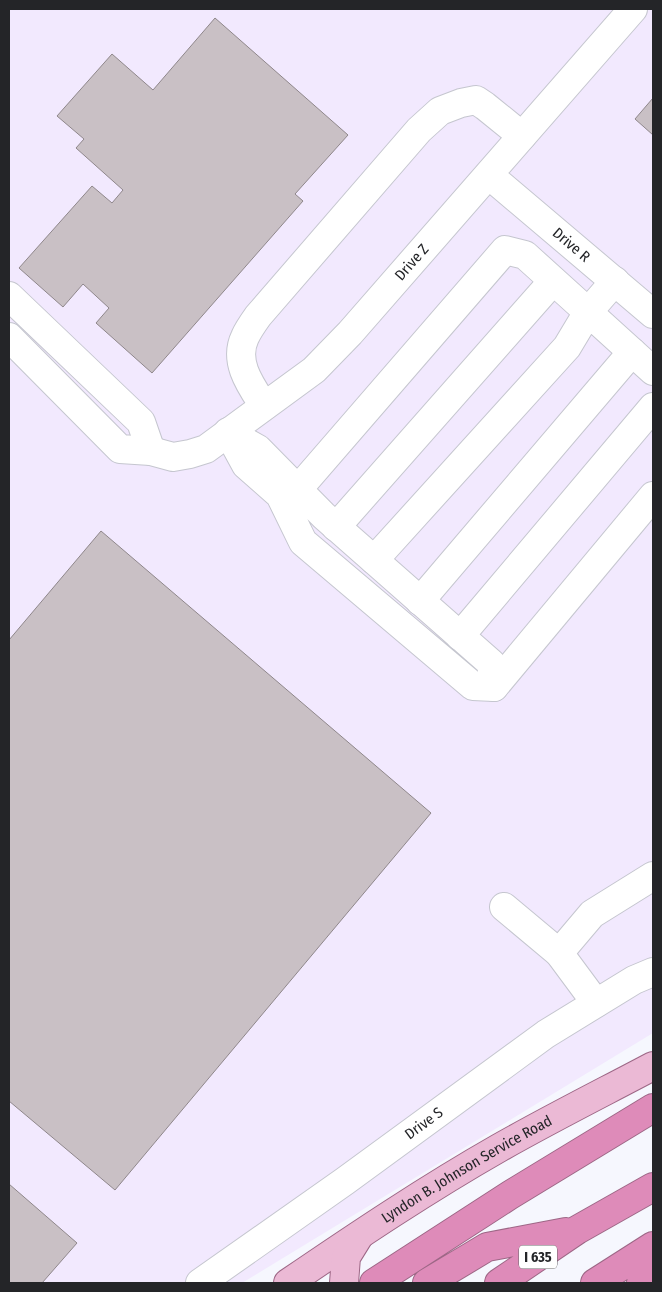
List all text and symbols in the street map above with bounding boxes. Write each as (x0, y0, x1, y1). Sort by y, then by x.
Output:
street label: Drive R (549, 224, 594, 266)
street label: Drive Z (391, 240, 433, 284)
street label: Drive S (401, 1103, 446, 1143)
street label: Lyndon B. Johnson Service Road (378, 1112, 555, 1227)
road number: I 635 (519, 1246, 557, 1268)

